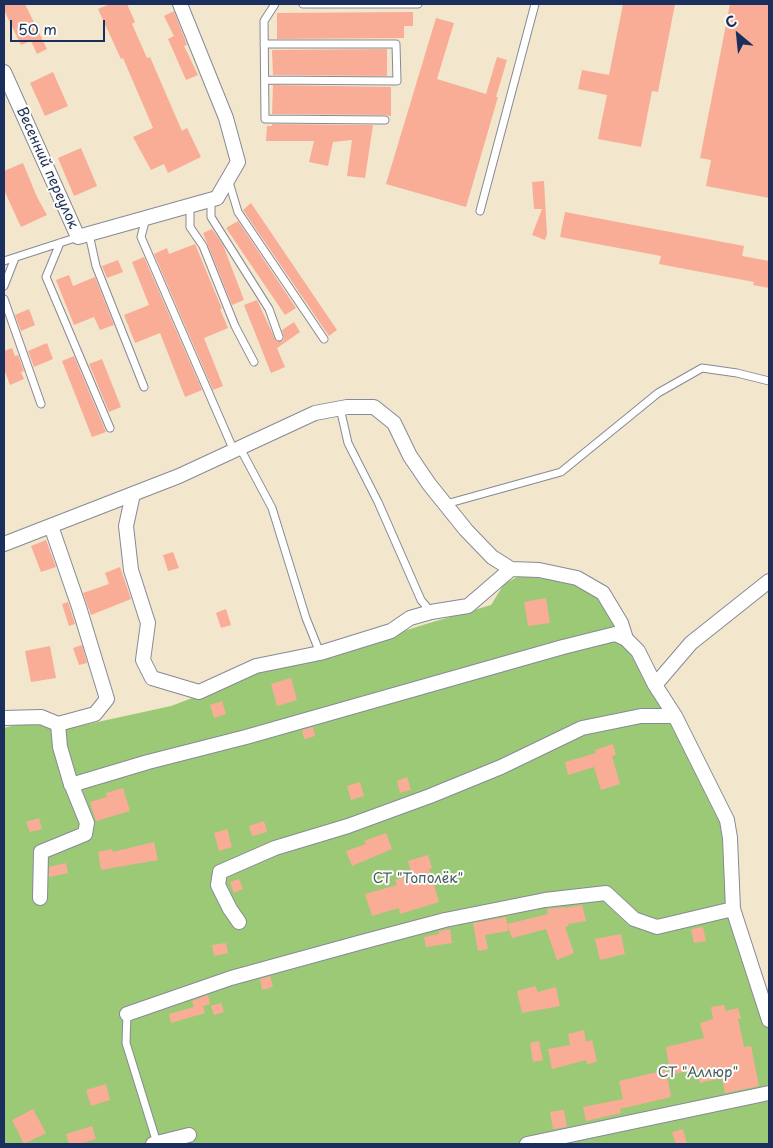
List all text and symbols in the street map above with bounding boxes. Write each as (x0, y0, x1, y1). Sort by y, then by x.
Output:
scale bar (12, 10, 108, 42)
north arrow (713, 10, 763, 60)
text: С (721, 10, 740, 33)
text: 50 m (18, 17, 57, 40)
street label: Весенний переулок (13, 104, 81, 232)
park label: СТ "Тополёк" (373, 871, 463, 887)
park label: СТ "Аллюр" (658, 1065, 738, 1081)

